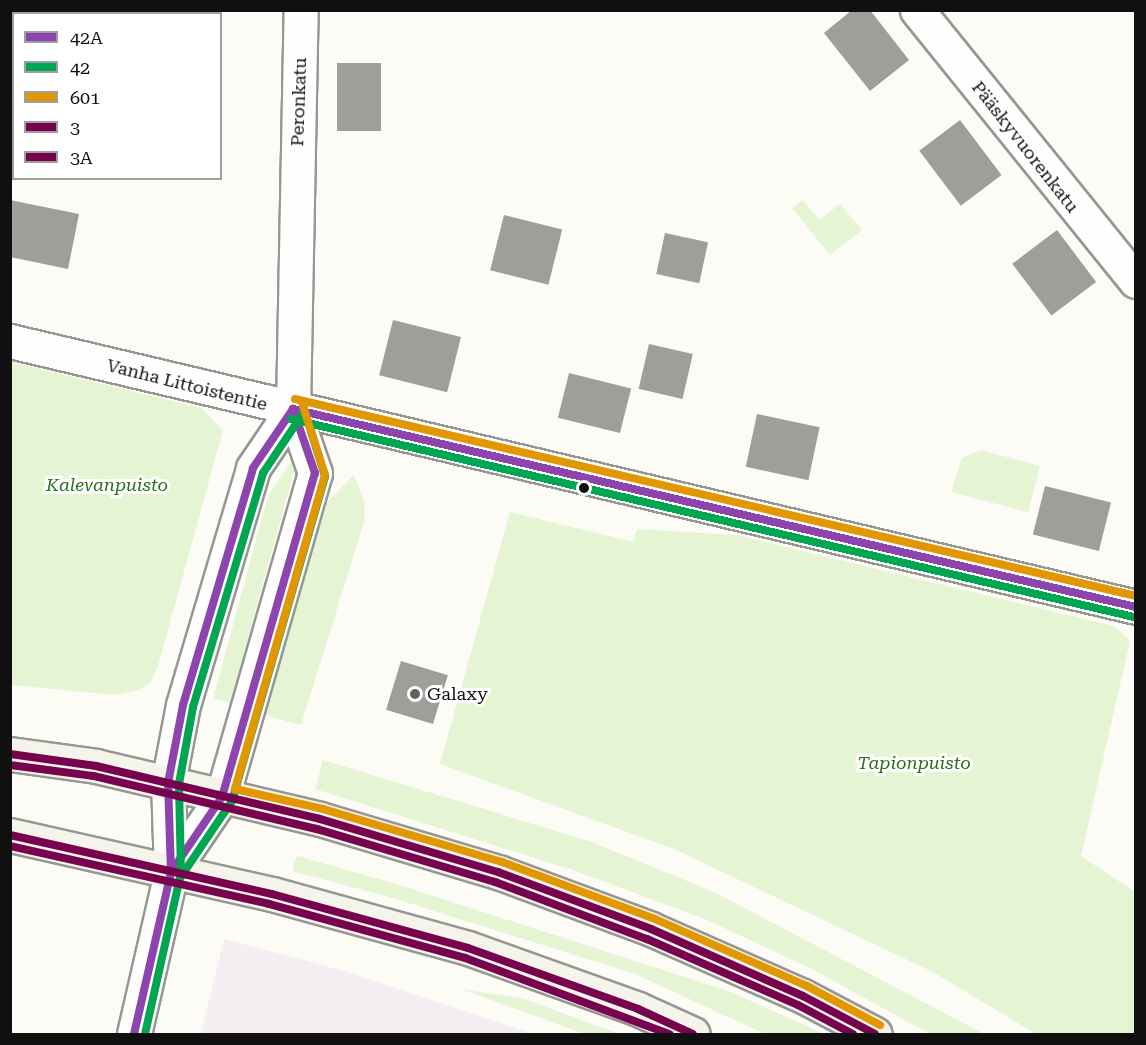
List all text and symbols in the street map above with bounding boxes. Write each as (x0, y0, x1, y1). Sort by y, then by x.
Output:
legend (12, 12, 222, 180)
text: 42A (70, 27, 103, 48)
text: 42 (70, 57, 90, 78)
street label: Peronkatu (287, 57, 311, 147)
street label: Pääskyvuorenkatu (967, 77, 1083, 217)
text: 601 (70, 87, 100, 108)
text: 3 (70, 117, 80, 138)
text: 3A (70, 147, 93, 168)
street label: Vanha Littoistentie (105, 355, 269, 415)
park label: Kalevanpuisto (46, 474, 168, 496)
unlabelled marker (578, 482, 590, 494)
place label: Galaxy (427, 683, 488, 705)
marker: Galaxy (408, 687, 422, 701)
park label: Tapionpuisto (857, 752, 971, 774)

